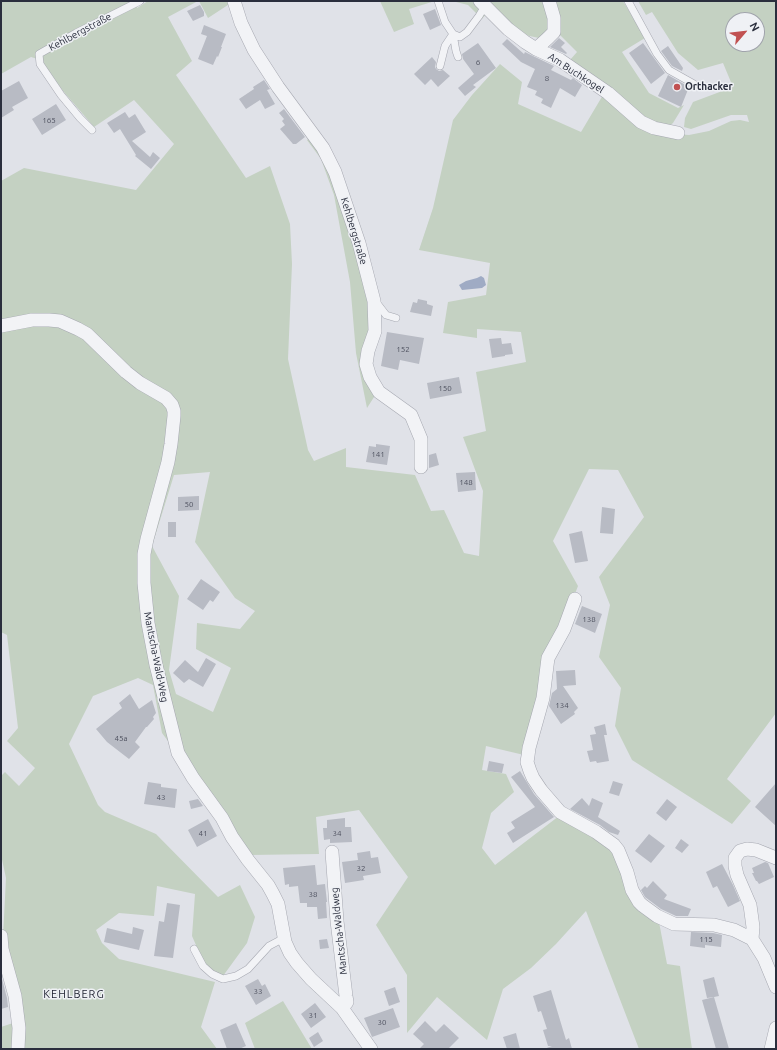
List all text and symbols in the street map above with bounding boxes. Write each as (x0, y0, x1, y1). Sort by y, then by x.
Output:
street label: Kehlbergstraße (47, 10, 113, 54)
north arrow (725, 12, 765, 52)
text: N (747, 20, 762, 33)
street label: Am Buchkogel (546, 50, 606, 96)
house number: 6 (476, 57, 480, 67)
house number: 8 (545, 73, 549, 83)
place label: Orthacker (685, 81, 733, 93)
marker: Orthacker (672, 82, 682, 92)
house number: 165 (42, 115, 56, 125)
street label: Kehlbergstraße (338, 196, 370, 266)
house number: 152 (396, 344, 410, 354)
house number: 150 (438, 383, 452, 393)
house number: 141 (371, 449, 385, 459)
house number: 148 (459, 477, 473, 487)
house number: 50 (184, 499, 194, 509)
street label: Mantscha-Wald-Weg (141, 611, 171, 703)
house number: 138 (582, 614, 596, 624)
house number: 134 (555, 700, 569, 710)
house number: 45a (114, 733, 128, 743)
house number: 43 (156, 792, 166, 802)
house number: 41 (198, 828, 208, 838)
house number: 34 (332, 828, 342, 838)
house number: 32 (356, 863, 366, 873)
street label: Mantscha-Waldweg (328, 887, 350, 975)
house number: 38 (308, 889, 318, 899)
house number: 115 (699, 934, 713, 944)
house number: 33 (253, 986, 263, 996)
district label: KEHLBERG (43, 987, 105, 1001)
house number: 31 (308, 1010, 318, 1020)
house number: 30 (377, 1017, 387, 1027)

